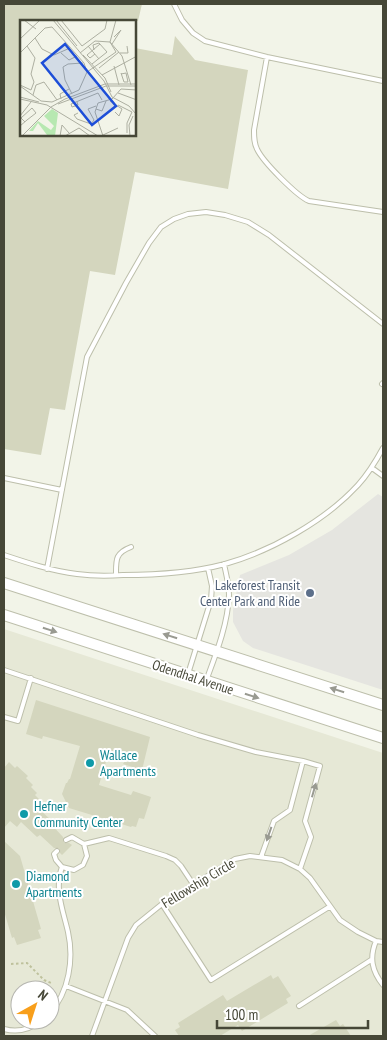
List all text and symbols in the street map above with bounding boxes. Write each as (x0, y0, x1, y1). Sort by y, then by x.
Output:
inset map (20, 20, 136, 136)
place label: Lakeforest Transit Center Park and Ride (200, 576, 300, 610)
marker: Lakeforest Transit Center Park and Ride (304, 587, 316, 599)
one-way arrow (43, 627, 58, 635)
one-way arrow (163, 631, 178, 639)
street label: Odendhal Avenue (150, 655, 236, 699)
one-way arrow (329, 685, 344, 693)
one-way arrow (245, 693, 260, 700)
place label: Wallace Apartments (100, 746, 156, 780)
marker: Wallace Apartments (84, 757, 96, 769)
one-way arrow (310, 782, 318, 797)
place label: Hefner Community Center (34, 797, 123, 831)
marker: Hefner Community Center (18, 808, 30, 820)
one-way arrow (265, 826, 272, 841)
street label: Fellowship Circle (158, 854, 238, 912)
place label: Diamond Apartments (26, 867, 82, 901)
marker: Diamond Apartments (10, 878, 22, 890)
north arrow (10, 980, 60, 1030)
text: N (35, 986, 52, 1004)
scale bar (217, 998, 368, 1030)
text: 100 m (225, 1005, 258, 1024)

